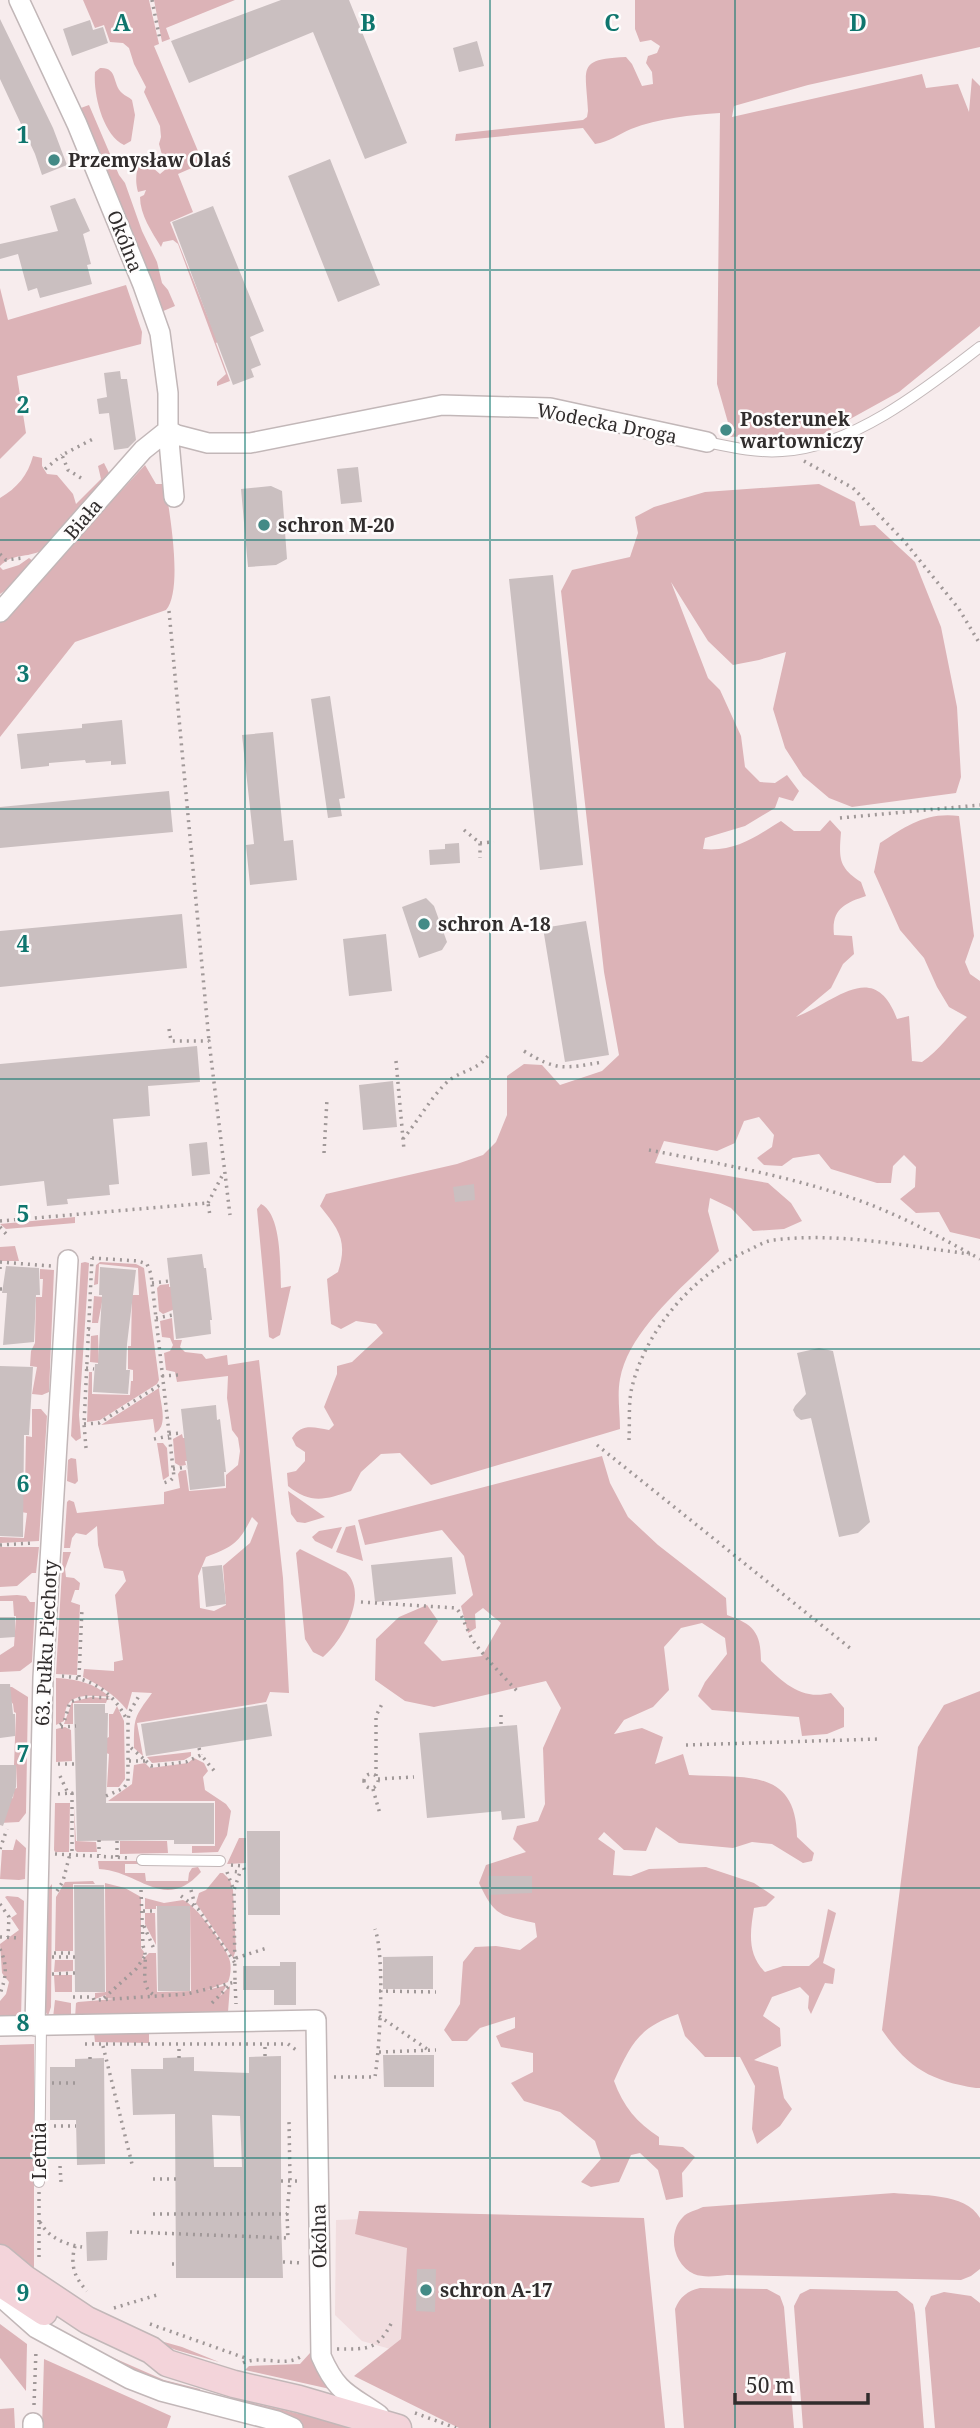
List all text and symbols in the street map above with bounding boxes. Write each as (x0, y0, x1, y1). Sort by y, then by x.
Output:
text: A (113, 6, 131, 38)
text: B (360, 6, 376, 38)
text: C (604, 6, 620, 38)
text: D (849, 6, 867, 38)
text: 1 (17, 118, 30, 150)
place label: Przemysław Olaś (68, 147, 231, 173)
marker: Przemysław Olaś (46, 152, 62, 168)
street label: Okólna (101, 206, 149, 276)
text: 2 (17, 388, 30, 420)
street label: Wodecka Droga (535, 397, 679, 449)
place label: Posterunek wartowniczy (739, 406, 864, 454)
marker: Posterunek wartowniczy (718, 422, 734, 438)
street label: Biała (58, 493, 108, 545)
place label: schron M-20 (278, 512, 395, 538)
marker: schron M-20 (256, 517, 272, 533)
text: 3 (17, 657, 30, 689)
place label: schron A-18 (438, 911, 551, 937)
marker: schron A-18 (416, 916, 432, 932)
text: 4 (17, 927, 30, 959)
text: 5 (17, 1197, 30, 1229)
text: 6 (17, 1467, 30, 1499)
street label: 63. Pułku Piechoty (29, 1559, 63, 1727)
text: 7 (17, 1737, 30, 1769)
text: 8 (17, 2006, 30, 2038)
street label: Letnia (26, 2122, 52, 2180)
street label: Okólna (305, 2203, 333, 2269)
text: 9 (17, 2276, 30, 2308)
place label: schron A-17 (440, 2277, 553, 2303)
marker: schron A-17 (418, 2282, 434, 2298)
scale bar (735, 2362, 868, 2406)
text: 50 m (746, 2371, 795, 2399)

